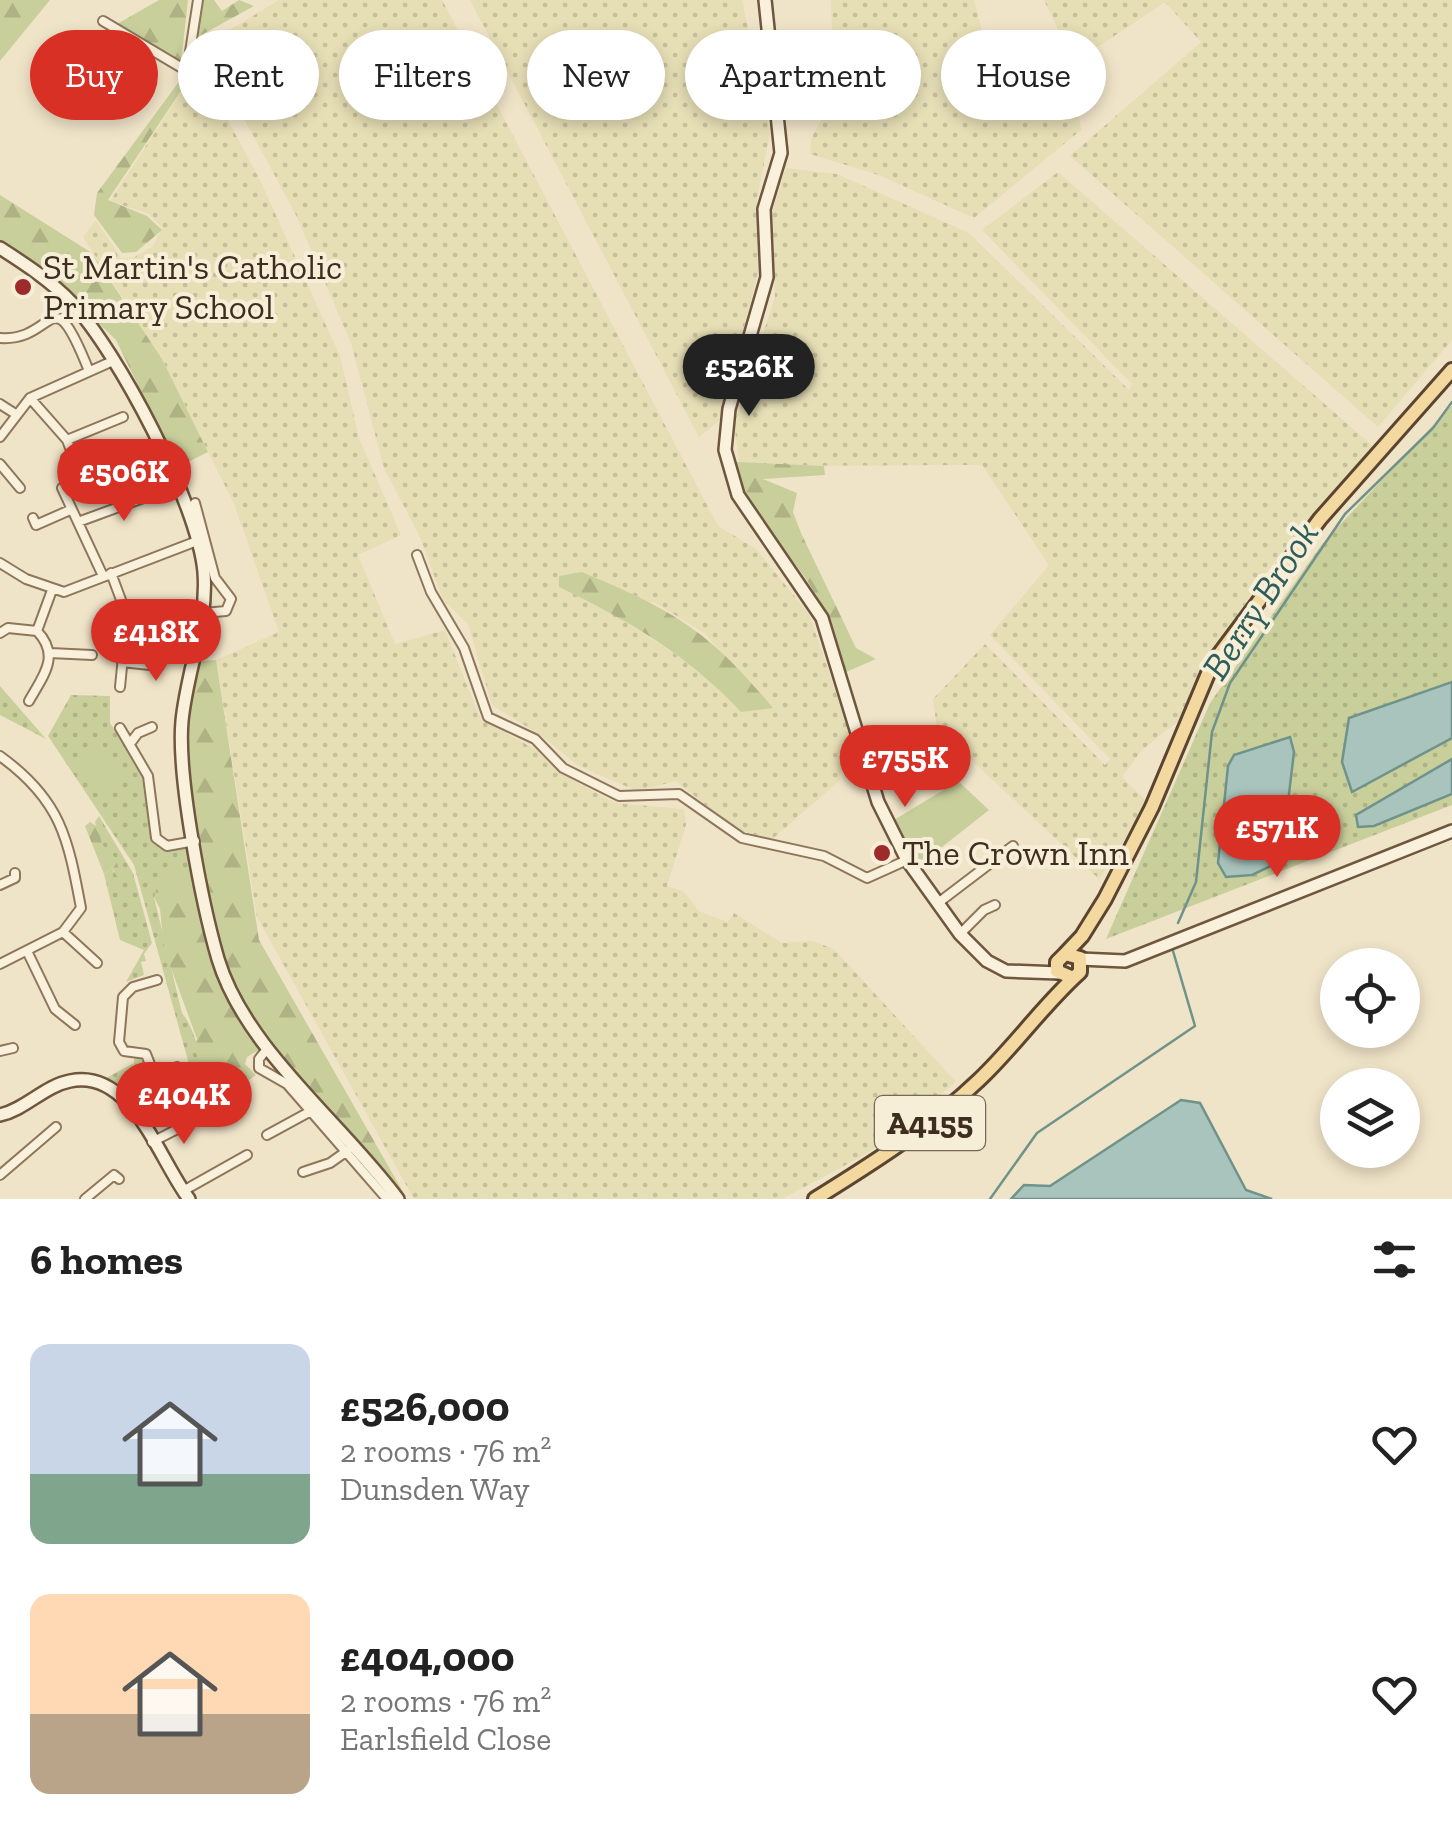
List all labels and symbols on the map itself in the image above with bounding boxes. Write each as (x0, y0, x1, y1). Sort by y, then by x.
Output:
place label: St Martin's Catholic Primary School (43, 246, 342, 328)
marker: St Martin's Catholic Primary School (12, 276, 34, 298)
pin: £526K (679, 334, 819, 419)
pin: £506K (54, 439, 194, 524)
water label: Berry Brook (1192, 512, 1328, 688)
pin: £418K (86, 599, 226, 684)
pin: £755K (835, 725, 975, 810)
pin: £571K (1207, 795, 1347, 880)
place label: The Crown Inn (902, 832, 1129, 874)
marker: The Crown Inn (871, 842, 893, 864)
pin: £404K (114, 1062, 254, 1147)
road number: A4155 (875, 1096, 985, 1150)

